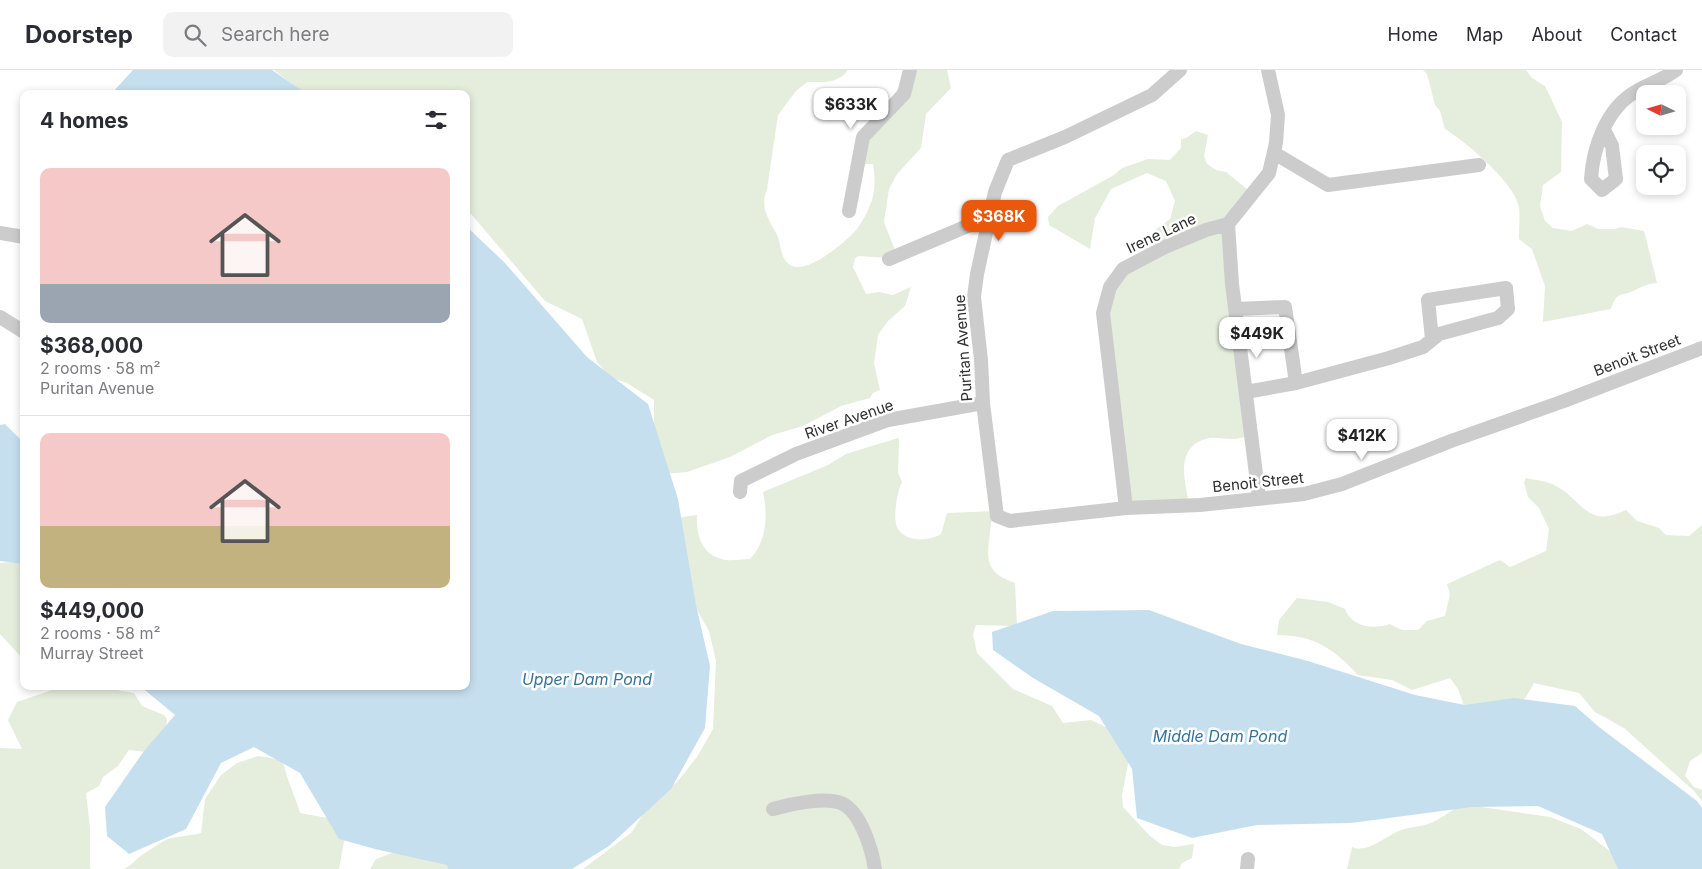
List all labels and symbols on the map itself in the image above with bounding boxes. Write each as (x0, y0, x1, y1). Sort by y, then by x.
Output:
north arrow (1636, 85, 1686, 135)
pin: $633K (816, 88, 886, 130)
pin: $368K (964, 200, 1034, 242)
street label: Irene Lane (1123, 209, 1199, 257)
street label: Puritan Avenue (950, 294, 976, 402)
pin: $449K (1222, 316, 1292, 359)
street label: Benoit Street (1591, 330, 1683, 380)
street label: River Avenue (802, 395, 896, 443)
pin: $412K (1327, 418, 1397, 461)
street label: Benoit Street (1211, 468, 1305, 496)
water label: Upper Dam Pond (522, 669, 652, 689)
water label: Middle Dam Pond (1153, 726, 1287, 746)

